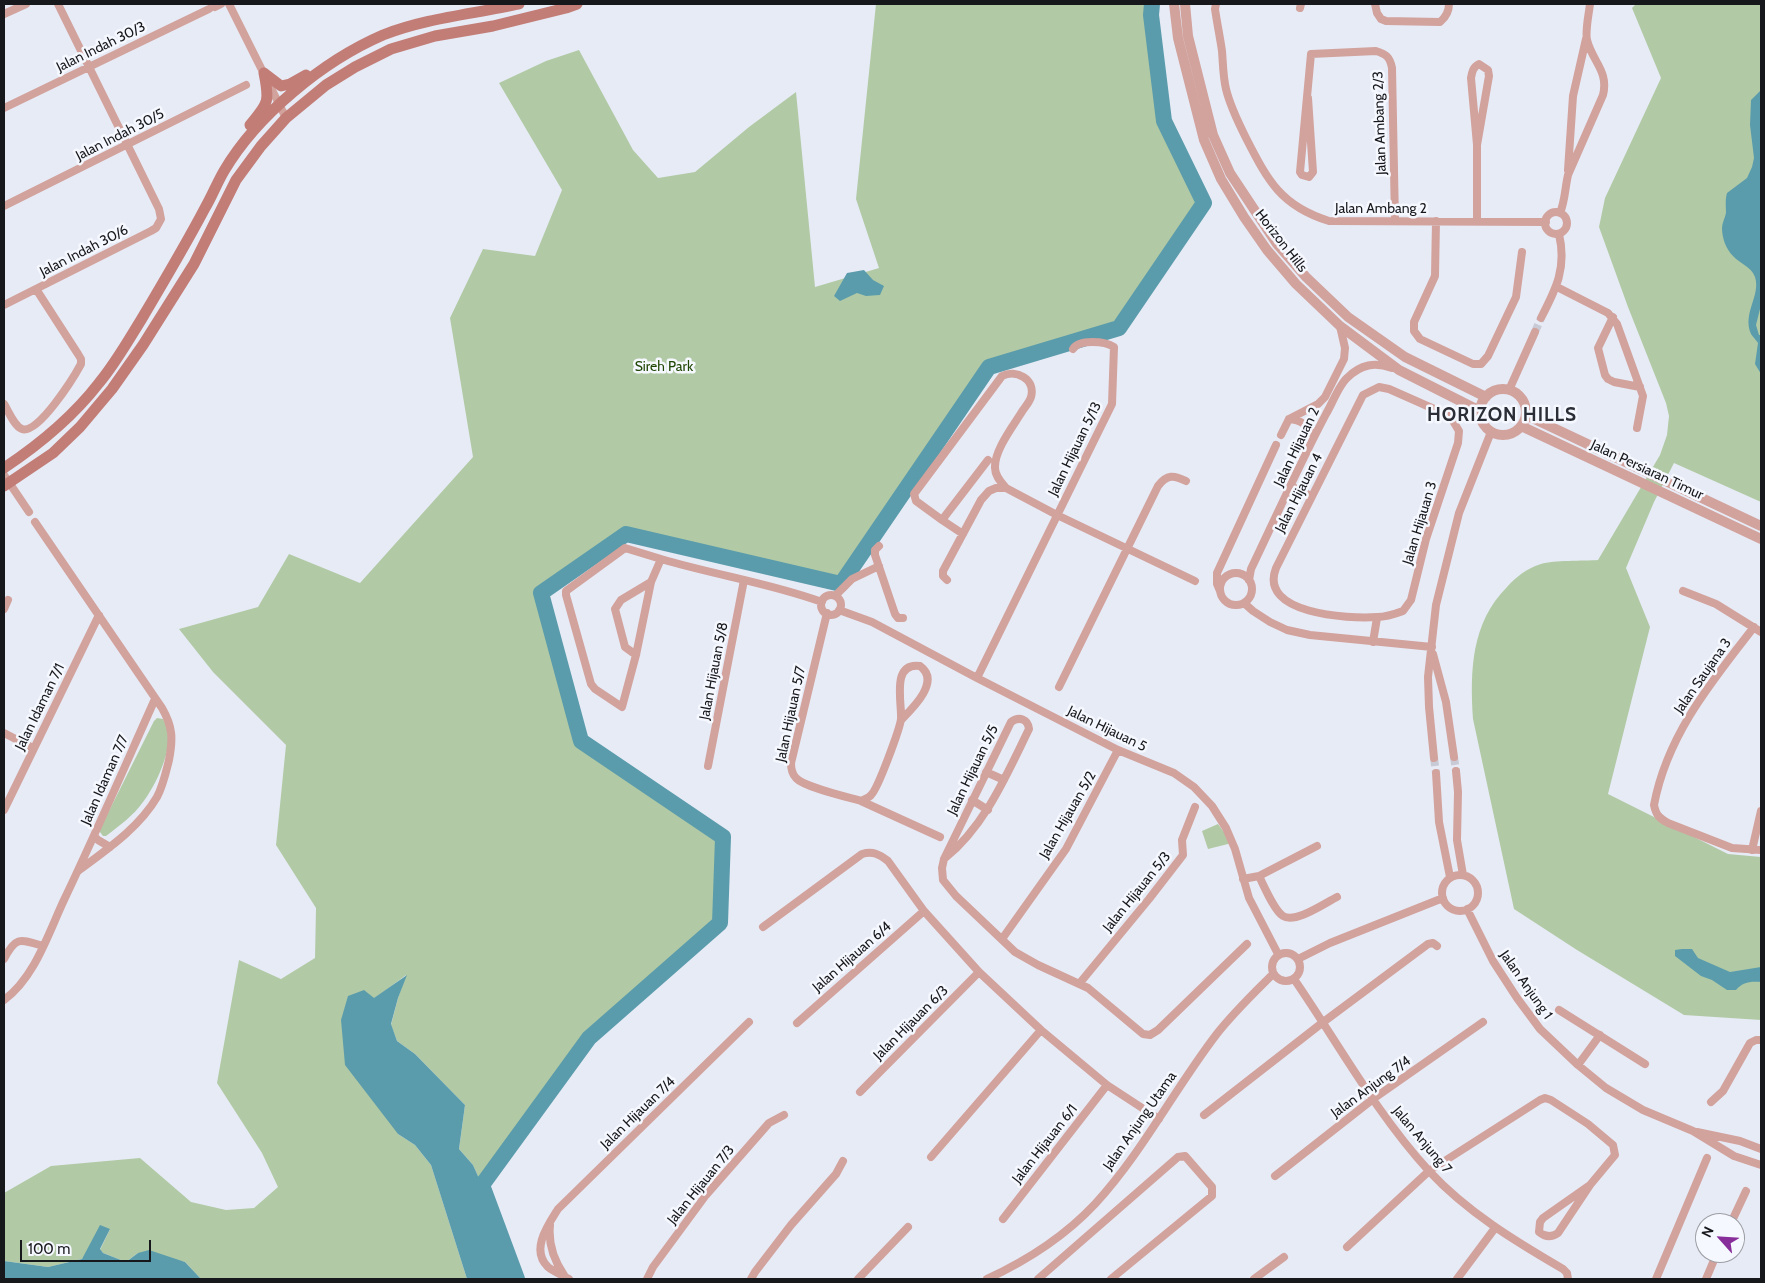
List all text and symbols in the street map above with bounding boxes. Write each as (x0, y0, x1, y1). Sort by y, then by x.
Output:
street label: Jalan Indah 30/3 (54, 18, 148, 76)
street label: Jalan Ambang 2/3 (1370, 71, 1390, 175)
street label: Jalan Indah 30/5 (73, 106, 167, 164)
street label: Jalan Ambang 2 (1335, 201, 1427, 217)
street label: Horizon Hills (1251, 206, 1311, 276)
street label: Jalan Indah 30/6 (37, 222, 131, 280)
park label: Sireh Park (635, 359, 693, 375)
street label: Jalan Hijauan 5/13 (1045, 399, 1105, 499)
district label: HORIZON HILLS (1425, 404, 1579, 426)
street label: Jalan Hijauan 2 (1271, 405, 1323, 489)
street label: Jalan Persiaran Timur (1588, 437, 1706, 503)
street label: Jalan Hijauan 4 (1272, 451, 1326, 535)
street label: Jalan Hijauan 3 (1399, 479, 1441, 567)
street label: Jalan Hijauan 5/8 (696, 621, 732, 721)
street label: Jalan Saujana 3 (1671, 635, 1735, 717)
street label: Jalan Idaman 7/1 (12, 661, 68, 753)
street label: Jalan Hijauan 5/7 (773, 664, 809, 764)
street label: Jalan Hijauan 5 (1065, 703, 1149, 755)
street label: Jalan Hijauan 5/5 (944, 722, 1002, 818)
street label: Jalan Idaman 7/7 (78, 732, 132, 828)
street label: Jalan Hijauan 5/2 (1036, 768, 1100, 862)
street label: Jalan Hijauan 5/3 (1100, 849, 1174, 935)
street label: Jalan Hijauan 6/4 (809, 918, 895, 996)
street label: Jalan Anjung 1 (1496, 947, 1556, 1023)
street label: Jalan Hijauan 6/3 (870, 982, 952, 1064)
street label: Jalan Anjung 7/4 (1328, 1053, 1414, 1121)
street label: Jalan Anjung Utama (1100, 1069, 1180, 1173)
street label: Jalan Hijauan 7/4 (597, 1073, 679, 1153)
street label: Jalan Hijauan 6/1 (1009, 1101, 1081, 1187)
street label: Jalan Anjung 7 (1389, 1103, 1455, 1177)
street label: Jalan Hijauan 7/3 (664, 1142, 738, 1228)
north arrow (1695, 1213, 1745, 1263)
text: N (1697, 1223, 1718, 1240)
scale bar (22, 1230, 154, 1262)
text: 100 m (28, 1240, 70, 1258)

